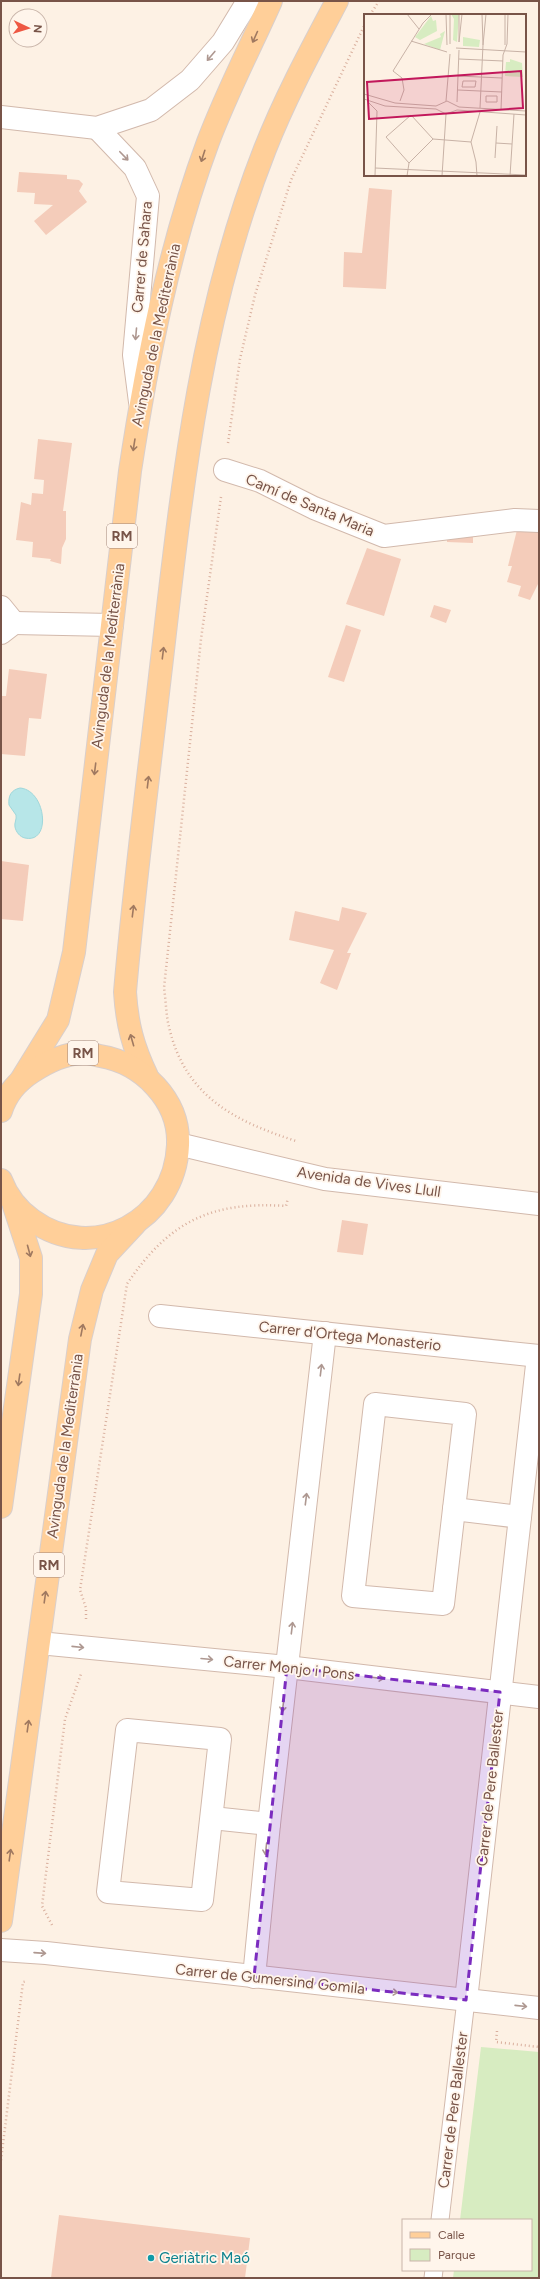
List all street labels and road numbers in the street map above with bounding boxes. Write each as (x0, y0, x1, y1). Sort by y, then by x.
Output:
street label: Carrer de Sahara (128, 200, 156, 314)
street label: Avinguda de la Mediterrània (128, 242, 184, 428)
street label: Camí de Santa Maria (243, 470, 377, 540)
road number: RM (107, 524, 137, 548)
street label: Avinguda de la Mediterrània (88, 562, 128, 750)
road number: RM (68, 1041, 98, 1065)
street label: Avenida de Vives Llull (296, 1163, 442, 1201)
street label: Carrer d'Ortega Monasterio (258, 1317, 442, 1355)
street label: Avinguda de la Mediterrània (43, 1352, 87, 1540)
road number: RM (34, 1553, 64, 1577)
street label: Carrer Monjo i Pons (223, 1652, 355, 1684)
street label: Carrer de Pere Ballester (473, 1709, 507, 1867)
street label: Carrer de Gumersind Gomila (174, 1960, 366, 1998)
street label: Carrer de Pere Ballester (434, 2031, 472, 2189)

